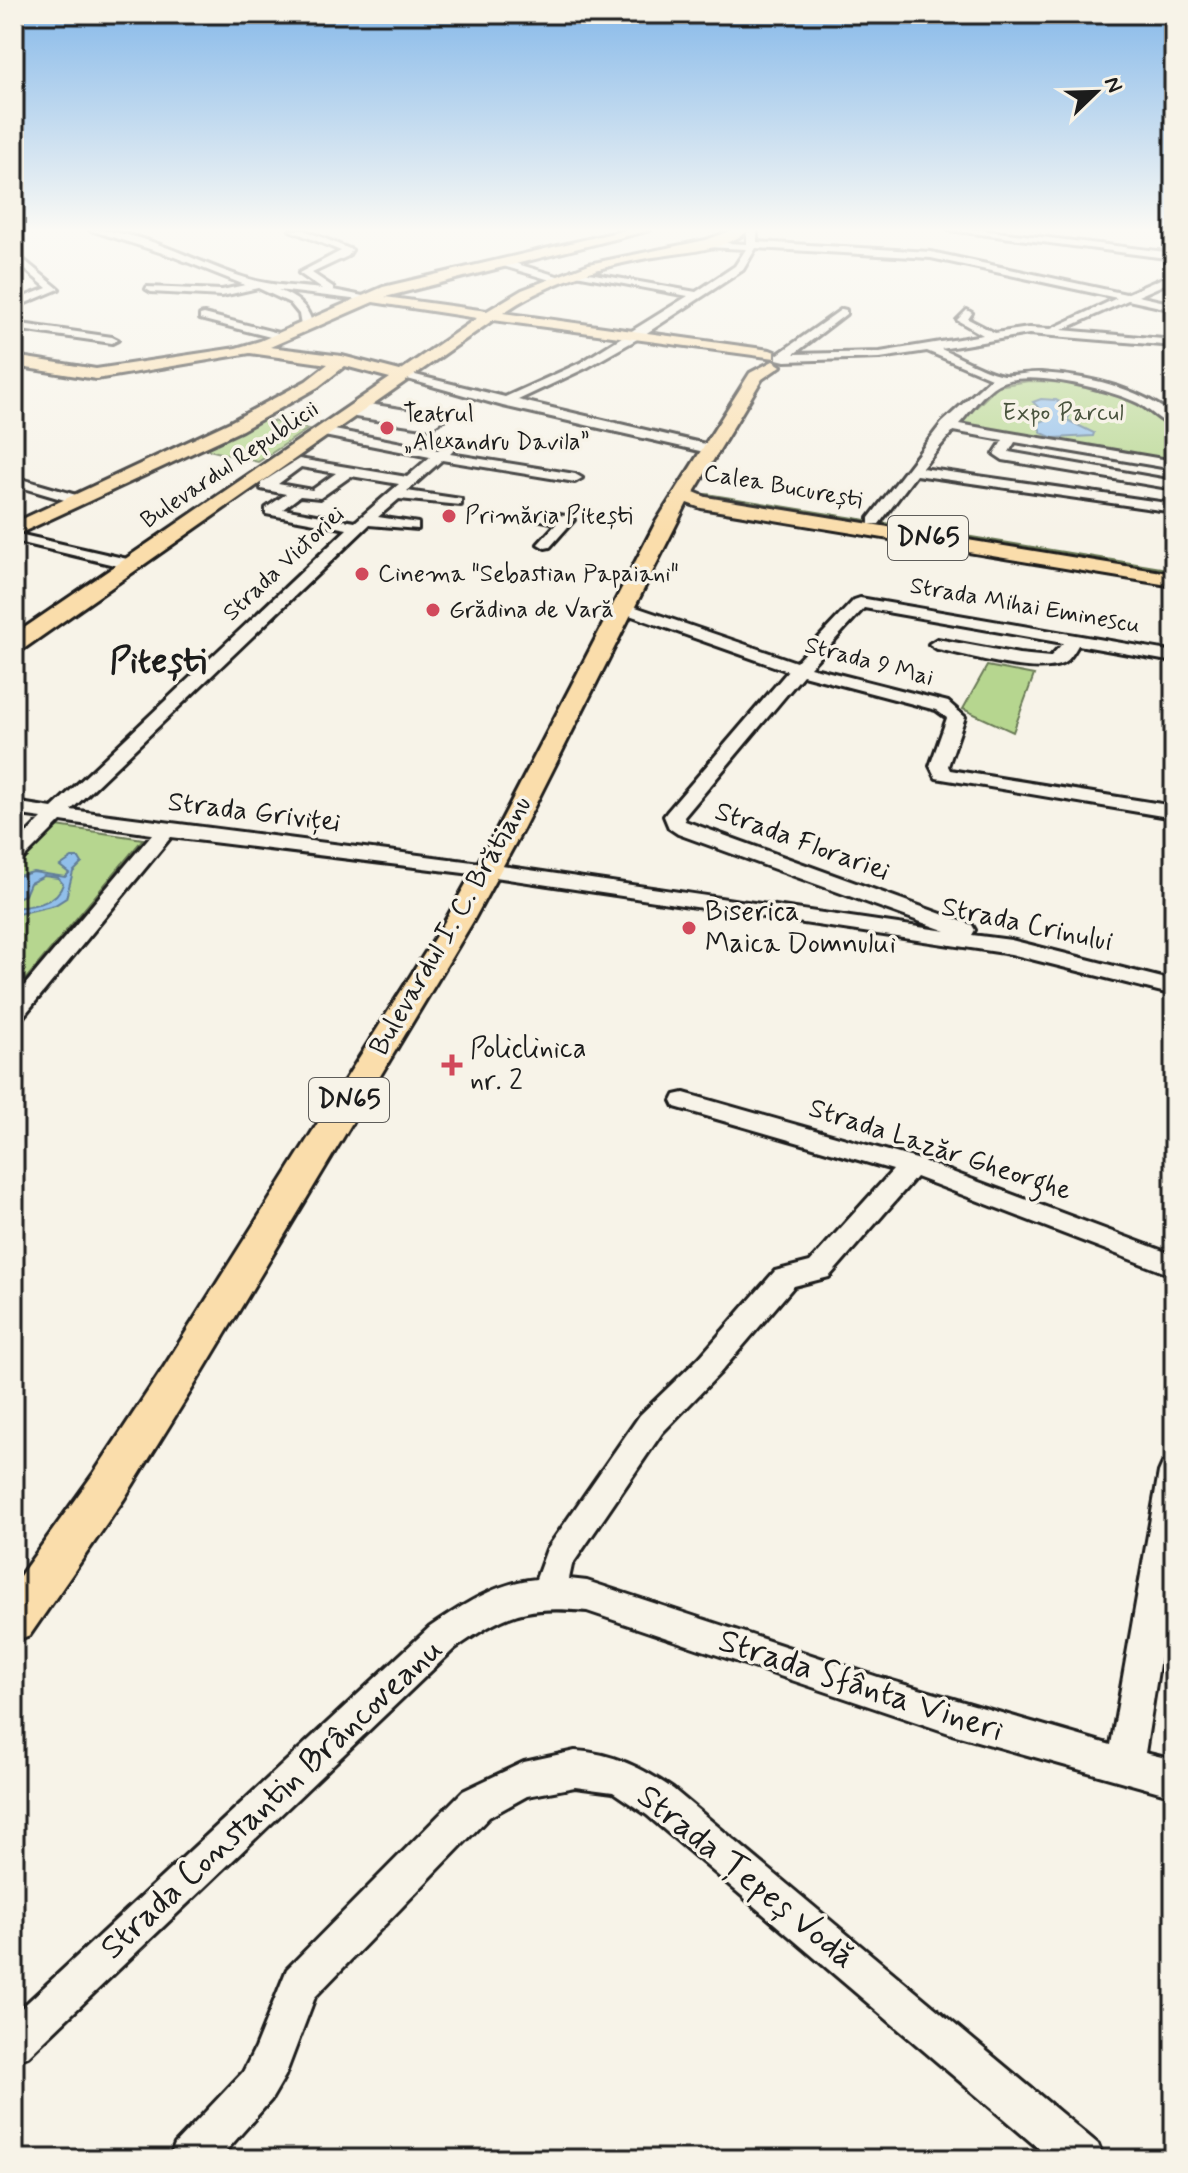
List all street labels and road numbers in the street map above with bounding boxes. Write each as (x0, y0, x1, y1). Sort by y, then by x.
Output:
street label: Bulevardul Republicii (135, 394, 325, 536)
street label: Calea București (701, 458, 865, 516)
street label: Strada Victoriei (217, 500, 351, 628)
road number: DN65 (888, 516, 968, 560)
street label: Strada Mihai Eminescu (907, 570, 1143, 642)
street label: Strada 9 Mai (801, 630, 937, 694)
street label: Strada Griviței (166, 784, 342, 842)
street label: Bulevardul I. C. Brătianu (361, 789, 541, 1063)
street label: Strada Florariei (709, 793, 895, 891)
street label: Strada Crinului (938, 889, 1116, 961)
road number: DN65 (309, 1078, 389, 1122)
street label: Strada Lazăr Gheorghe (803, 1090, 1076, 1213)
street label: Strada Sfânta Vineri (713, 1619, 1009, 1753)
street label: Strada Constantin Brâncoveanu (91, 1628, 453, 1970)
street label: Strada Țepeș Vodă (627, 1775, 865, 1979)

